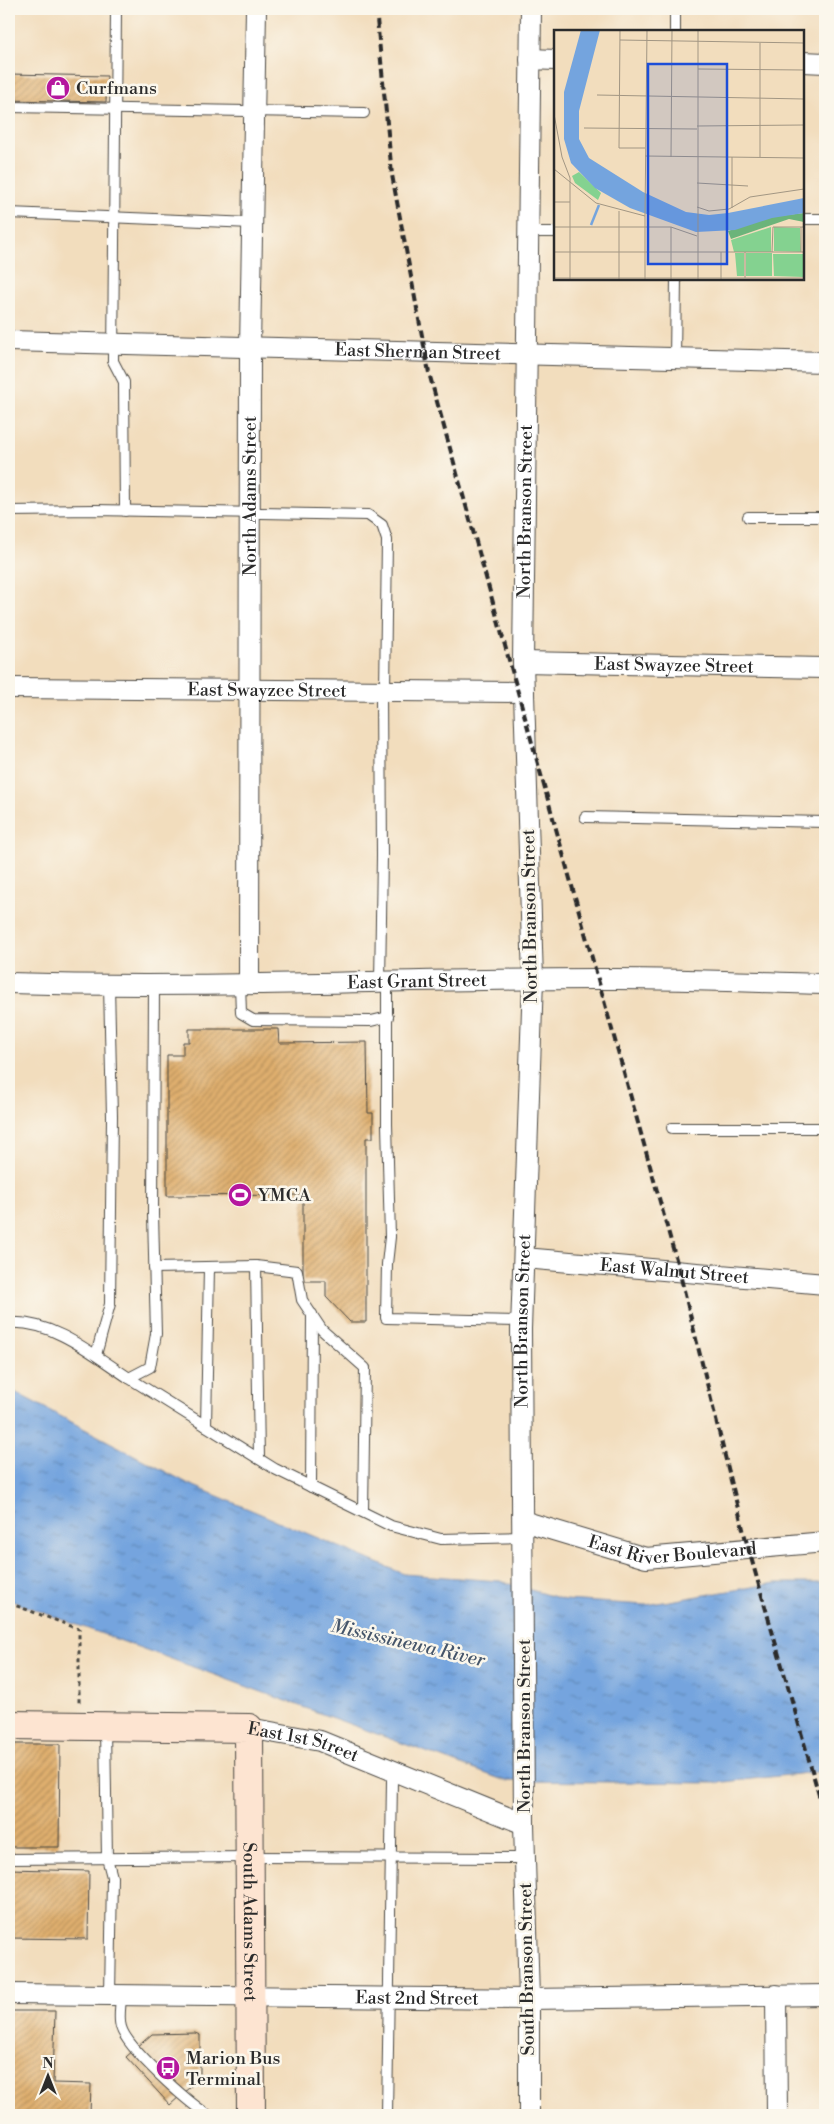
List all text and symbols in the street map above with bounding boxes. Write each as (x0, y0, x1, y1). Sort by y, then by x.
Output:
inset map (554, 30, 804, 280)
shop icon: Curfmans (45, 75, 71, 101)
place label: Curfmans (76, 77, 157, 100)
street label: East Sherman Street (334, 338, 502, 365)
street label: North Adams Street (238, 415, 261, 576)
street label: North Branson Street (512, 424, 537, 599)
street label: East Swayzee Street (594, 652, 755, 678)
street label: East Swayzee Street (187, 678, 347, 702)
street label: North Branson Street (517, 828, 543, 1003)
street label: East Grant Street (347, 968, 488, 994)
sports icon: YMCA (227, 1182, 253, 1208)
place label: YMCA (257, 1184, 312, 1207)
street label: North Branson Street (509, 1233, 536, 1408)
street label: East Walnut Street (599, 1253, 750, 1289)
street label: East River Boulevard (585, 1530, 758, 1570)
water label: Mississinewa River (329, 1614, 488, 1673)
street label: North Branson Street (513, 1638, 536, 1813)
street label: East 1st Street (246, 1716, 363, 1767)
street label: South Adams Street (238, 1842, 262, 2002)
street label: South Branson Street (514, 1882, 540, 2056)
street label: East 2nd Street (355, 1986, 479, 2010)
place label: Marion Bus Terminal (186, 2047, 281, 2091)
north arrow (22, 2052, 72, 2102)
text: N (42, 2055, 54, 2073)
bus stop icon: Marion Bus Terminal (155, 2055, 181, 2081)

